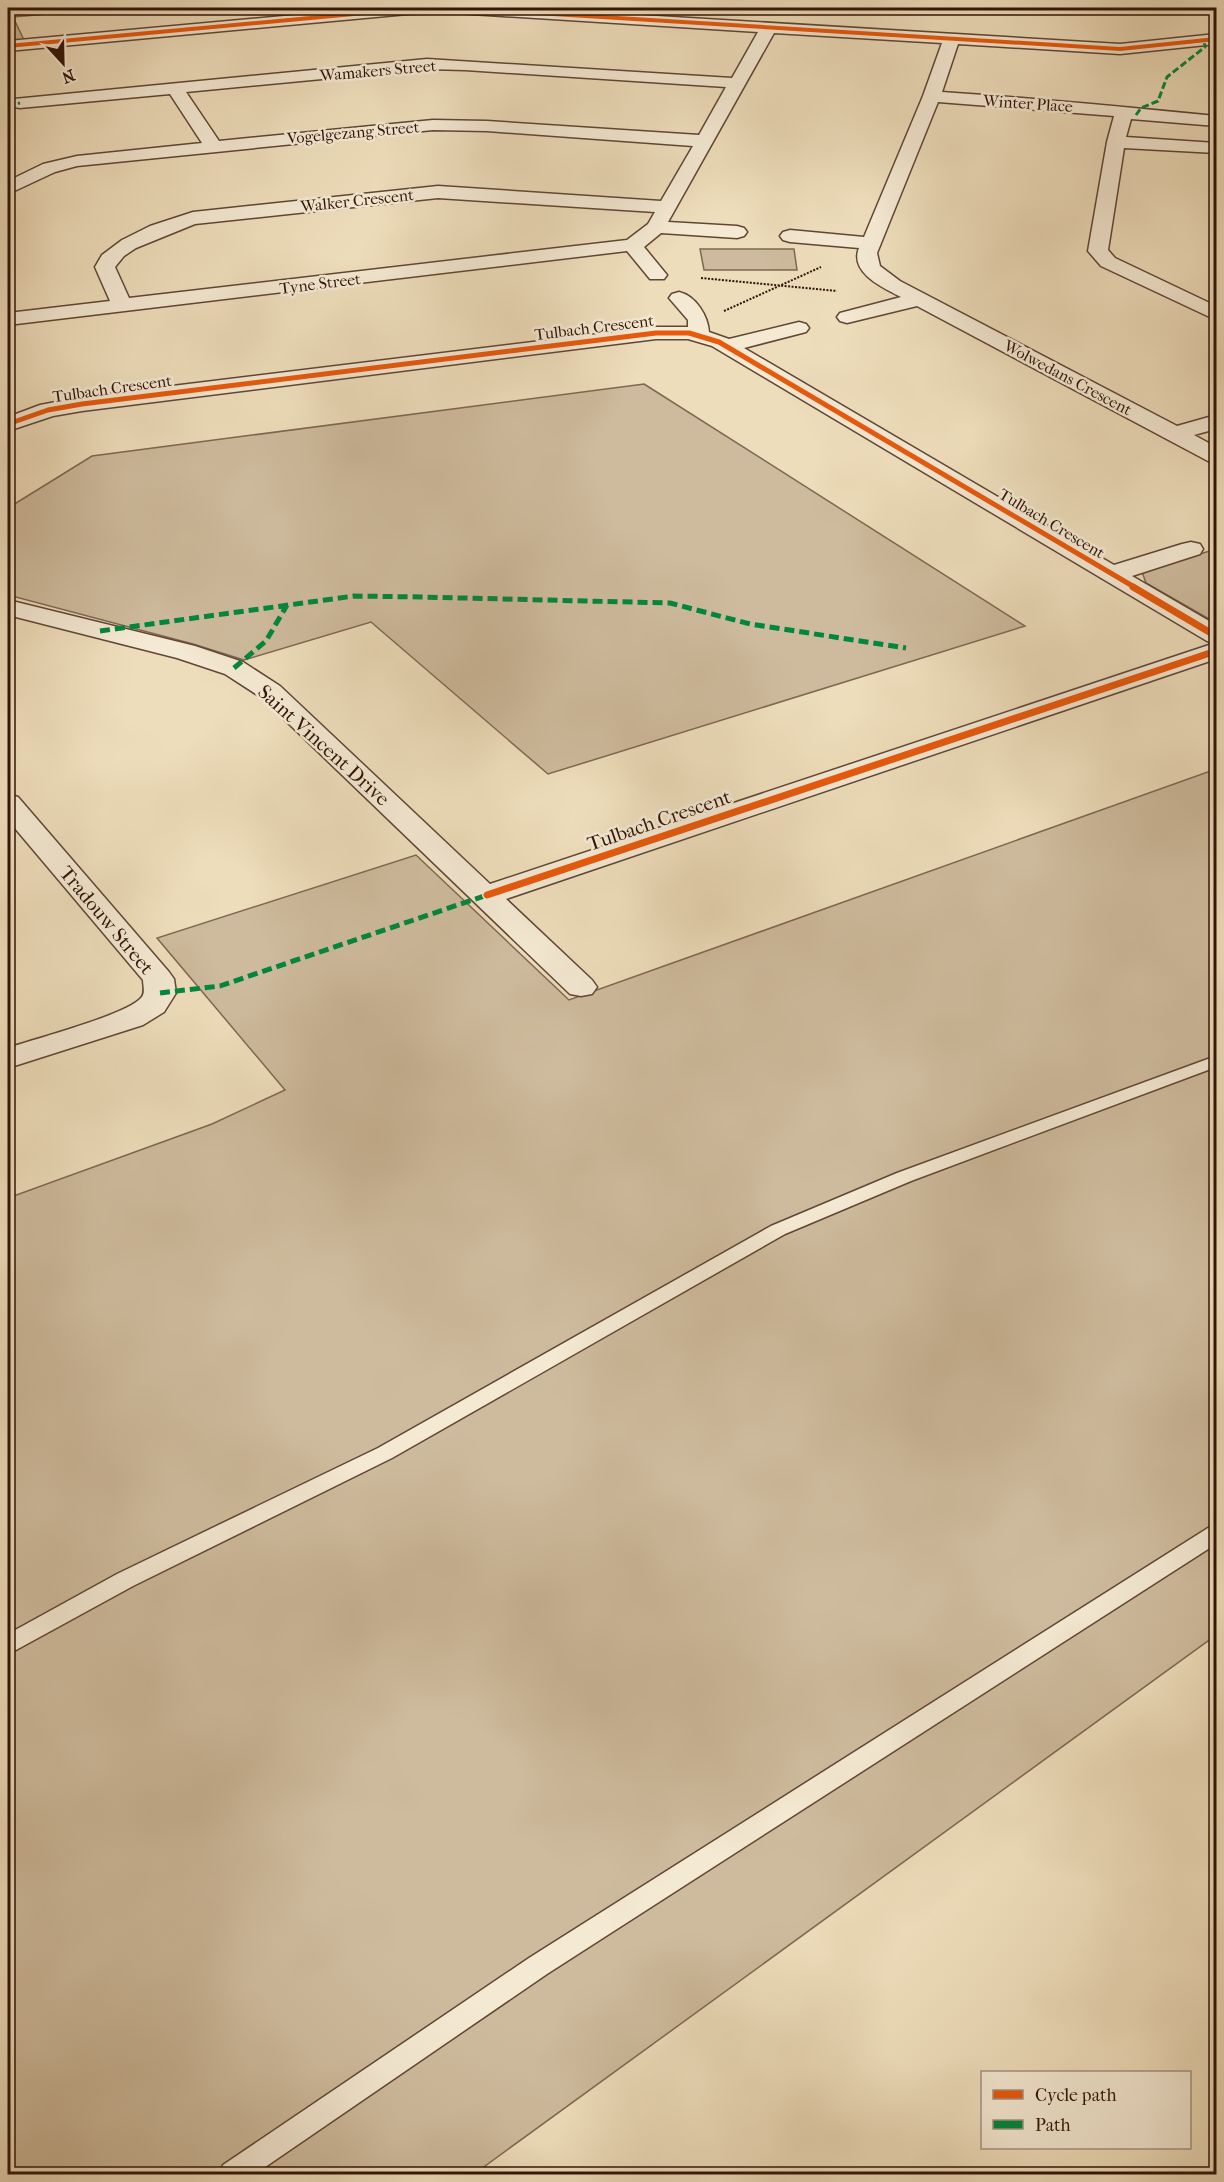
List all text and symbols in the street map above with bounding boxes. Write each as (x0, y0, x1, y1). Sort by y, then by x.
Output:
north arrow (33, 33, 93, 93)
street label: Wamakers Street (318, 56, 437, 85)
text: N (58, 65, 78, 88)
street label: Winter Place (982, 91, 1074, 116)
street label: Vogelgezang Street (285, 117, 420, 148)
street label: Walker Crescent (299, 185, 415, 216)
street label: Tyne Street (278, 269, 362, 298)
street label: Tulbach Crescent (533, 311, 655, 344)
street label: Wolwedans Crescent (1000, 335, 1135, 419)
street label: Tulbach Crescent (51, 371, 173, 406)
street label: Tulbach Crescent (995, 484, 1108, 563)
street label: Saint Vincent Drive (253, 680, 394, 811)
street label: Tulbach Crescent (584, 785, 734, 856)
street label: Tradouw Street (55, 862, 158, 979)
legend (981, 2071, 1191, 2149)
text: Cycle path (1035, 2085, 1116, 2106)
text: Path (1035, 2115, 1071, 2136)

